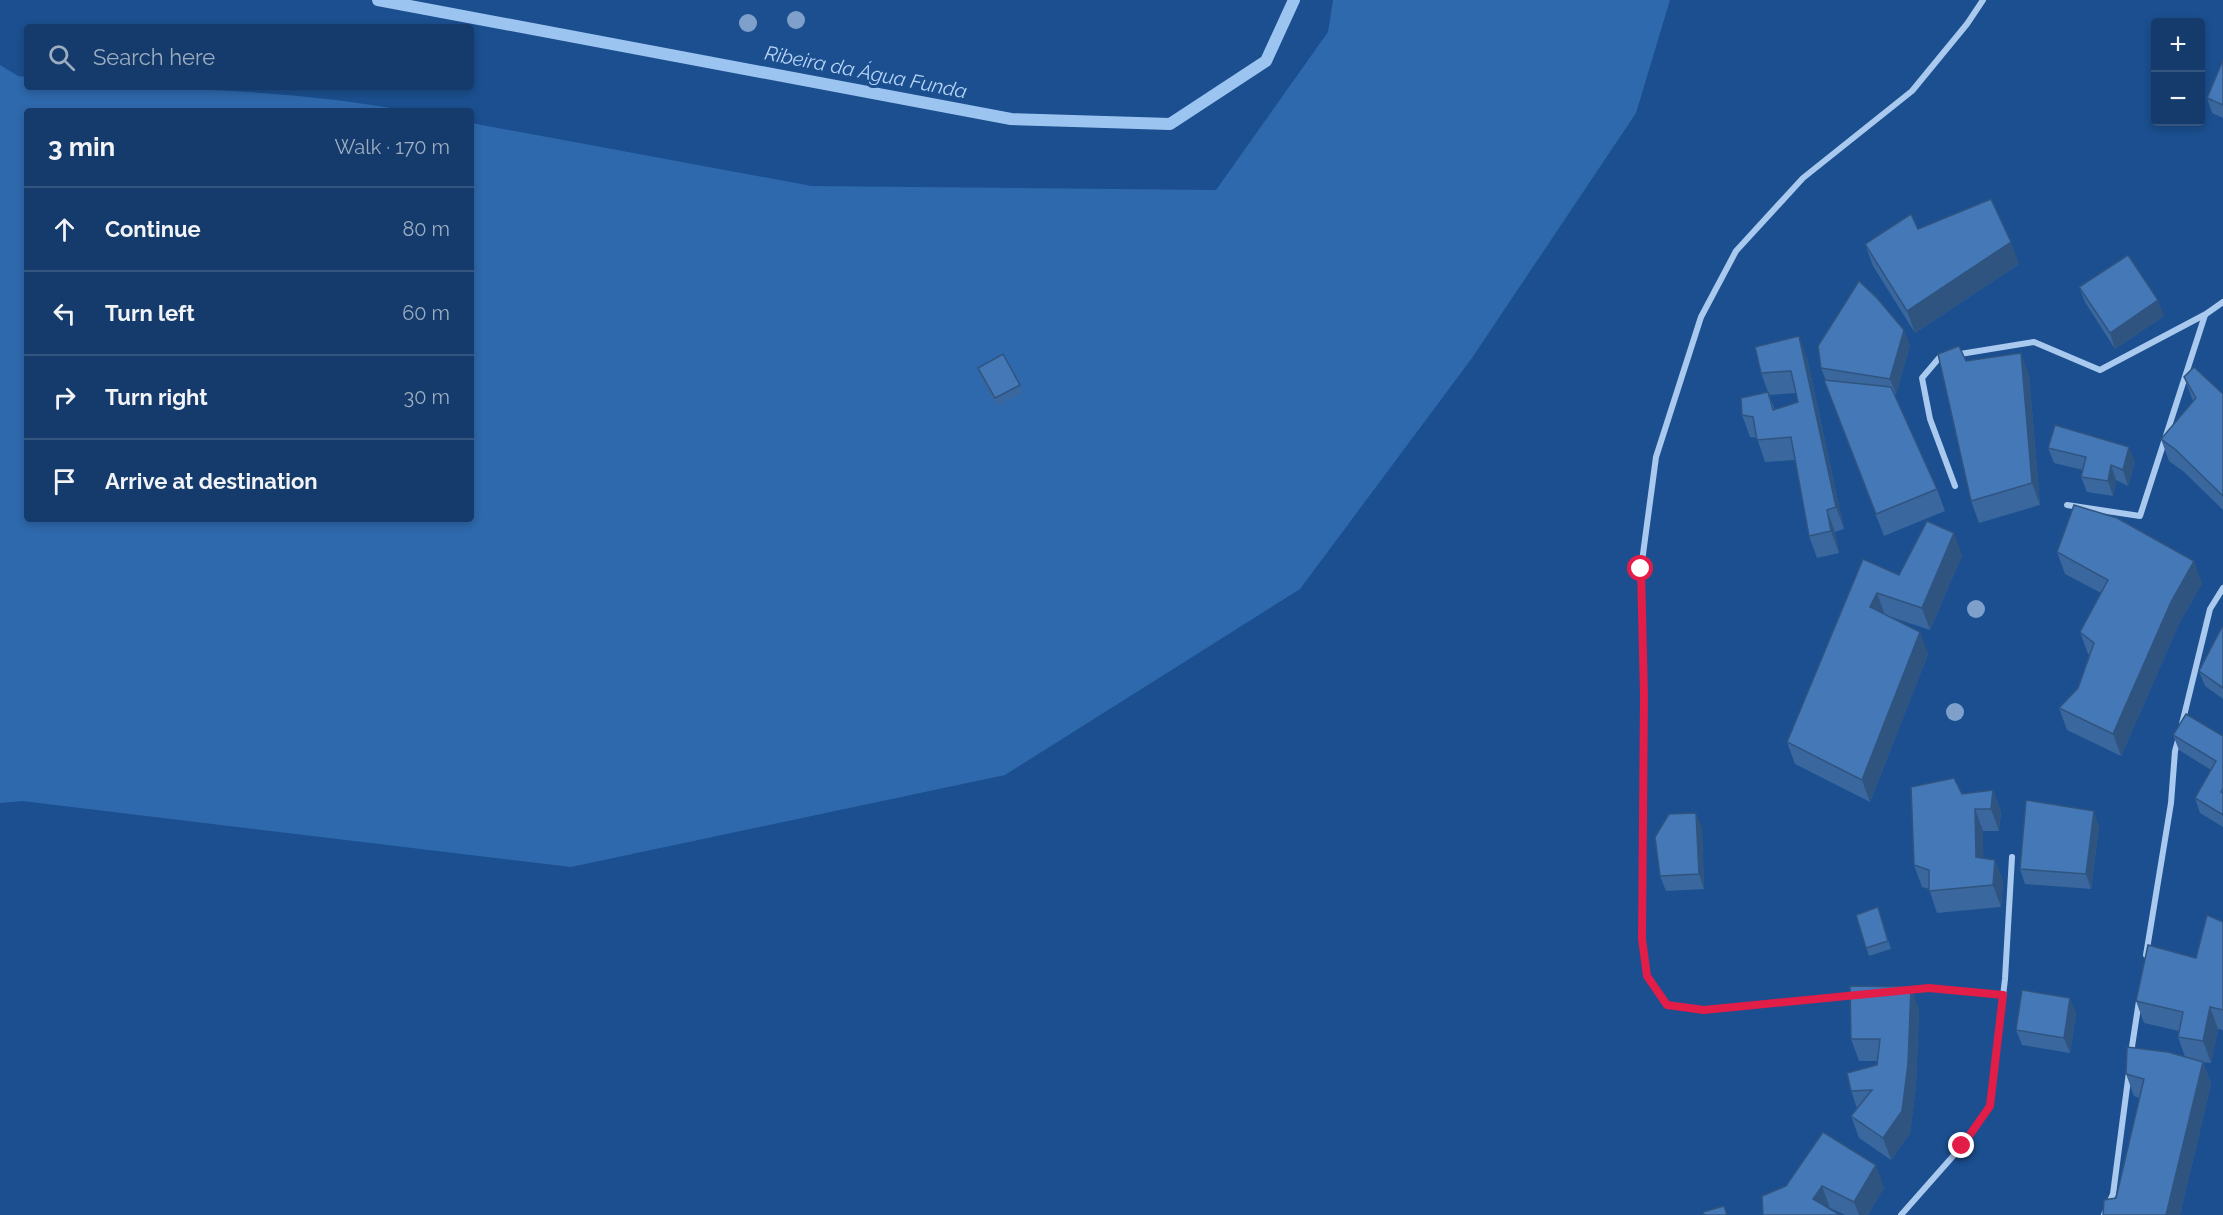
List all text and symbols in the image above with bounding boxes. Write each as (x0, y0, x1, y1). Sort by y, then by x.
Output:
map controls (2151, 18, 2205, 126)
button: + (2151, 18, 2205, 72)
search box (24, 24, 474, 90)
icon: search (45, 41, 78, 74)
water label: Ribeira da Água Funda (763, 41, 969, 103)
text: Search here (93, 44, 215, 70)
button: − (2151, 72, 2205, 126)
text: 3 min (48, 132, 115, 162)
text: Walk · 170 m (334, 135, 450, 159)
icon: ahead (48, 213, 81, 246)
text: Continue (105, 216, 201, 242)
text: 80 m (402, 217, 450, 241)
icon: left (48, 297, 81, 330)
text: Turn left (105, 300, 195, 326)
text: 60 m (402, 301, 450, 325)
icon: right (48, 381, 81, 414)
text: Turn right (105, 384, 208, 410)
text: 30 m (404, 385, 450, 409)
icon: arrive (48, 465, 81, 498)
text: Arrive at destination (105, 468, 318, 494)
route start (1627, 555, 1653, 581)
route end (1948, 1132, 1974, 1158)

